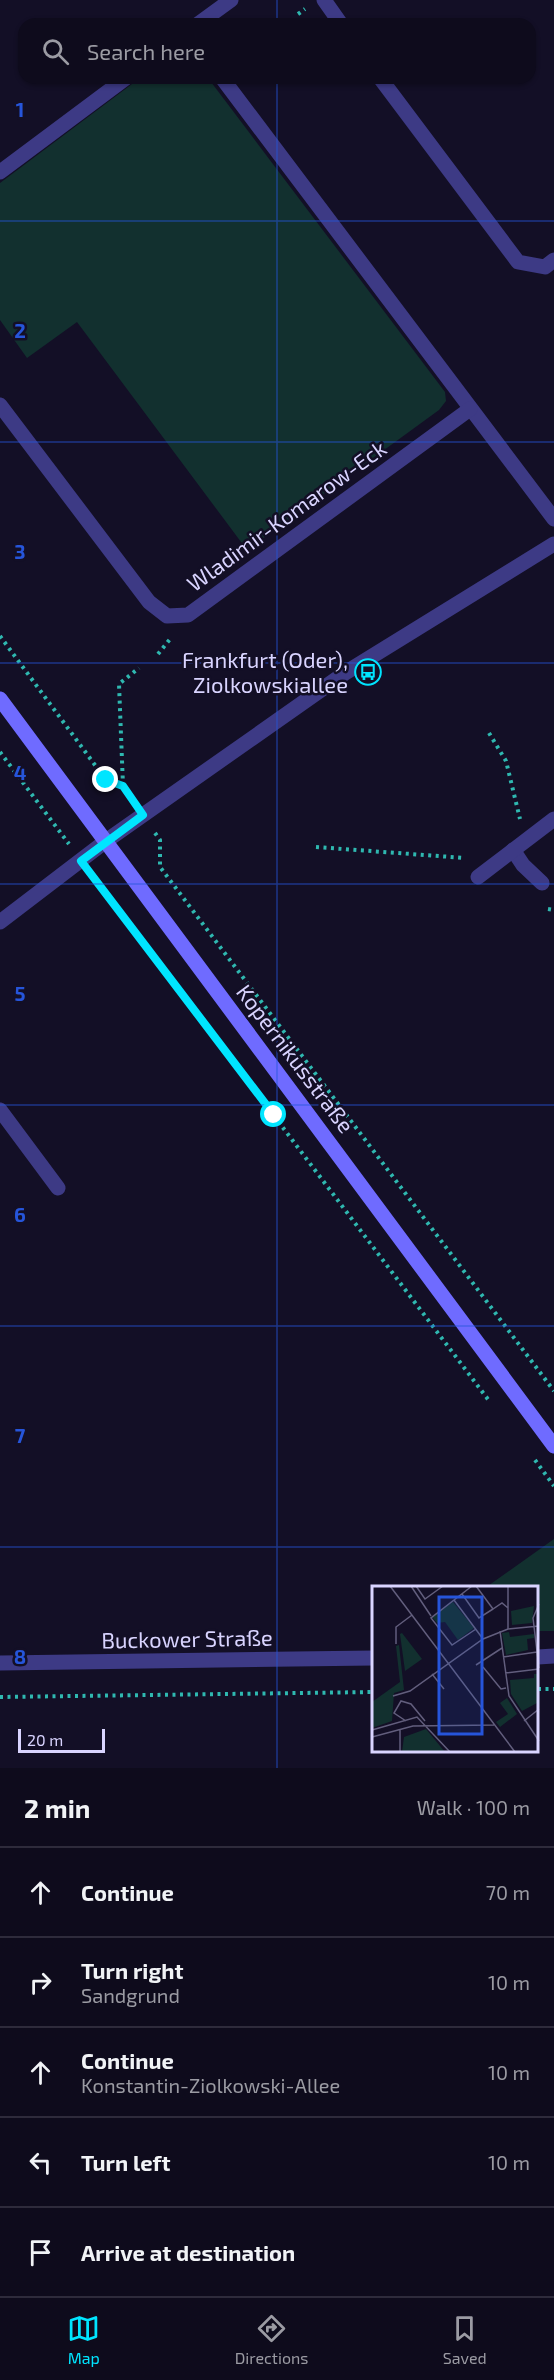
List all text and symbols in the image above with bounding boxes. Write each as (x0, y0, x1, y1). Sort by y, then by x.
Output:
search box (18, 18, 536, 84)
icon: search (39, 35, 72, 68)
text: Search here (87, 38, 205, 64)
text: 1 (16, 97, 24, 121)
text: 2 (14, 318, 26, 342)
street label: Wladimir-Komarow-Eck (181, 434, 391, 596)
text: 3 (14, 539, 26, 563)
place label: Frankfurt (Oder), Ziolkowskiallee (182, 646, 348, 697)
bus stop icon: Frankfurt (Oder), Ziolkowskiallee (353, 657, 383, 687)
text: 4 (14, 760, 27, 784)
route end (92, 766, 118, 792)
street label: Kopernikusstraße (232, 979, 360, 1137)
text: 5 (14, 981, 26, 1005)
route start (260, 1101, 286, 1127)
text: 6 (14, 1202, 26, 1226)
text: 7 (15, 1423, 26, 1447)
inset map (372, 1586, 539, 1753)
street label: Buckower Straße (101, 1624, 273, 1652)
text: 8 (14, 1644, 26, 1668)
scale bar (18, 1726, 105, 1754)
text: 20 m (27, 1730, 63, 1749)
text: 2 min (24, 1792, 90, 1823)
text: Walk · 100 m (417, 1795, 530, 1819)
icon: ahead (24, 1876, 57, 1909)
text: Continue (81, 1879, 174, 1905)
text: 70 m (486, 1880, 530, 1904)
text: Turn right (81, 1957, 183, 1983)
icon: right (24, 1966, 57, 1999)
text: 10 m (488, 1970, 530, 1994)
text: Sandgrund (81, 1983, 180, 2007)
text: Continue (81, 2047, 174, 2073)
icon: ahead (24, 2056, 57, 2089)
text: 10 m (488, 2060, 530, 2084)
text: Konstantin-Ziolkowski-Allee (81, 2073, 340, 2097)
icon: left (24, 2146, 57, 2179)
text: Turn left (81, 2149, 170, 2175)
text: 10 m (488, 2150, 530, 2174)
icon: arrive (24, 2236, 57, 2269)
text: Arrive at destination (81, 2239, 295, 2265)
tab: Map (67, 2312, 100, 2367)
tab: Directions (235, 2312, 308, 2367)
tab: Saved (443, 2312, 487, 2367)

